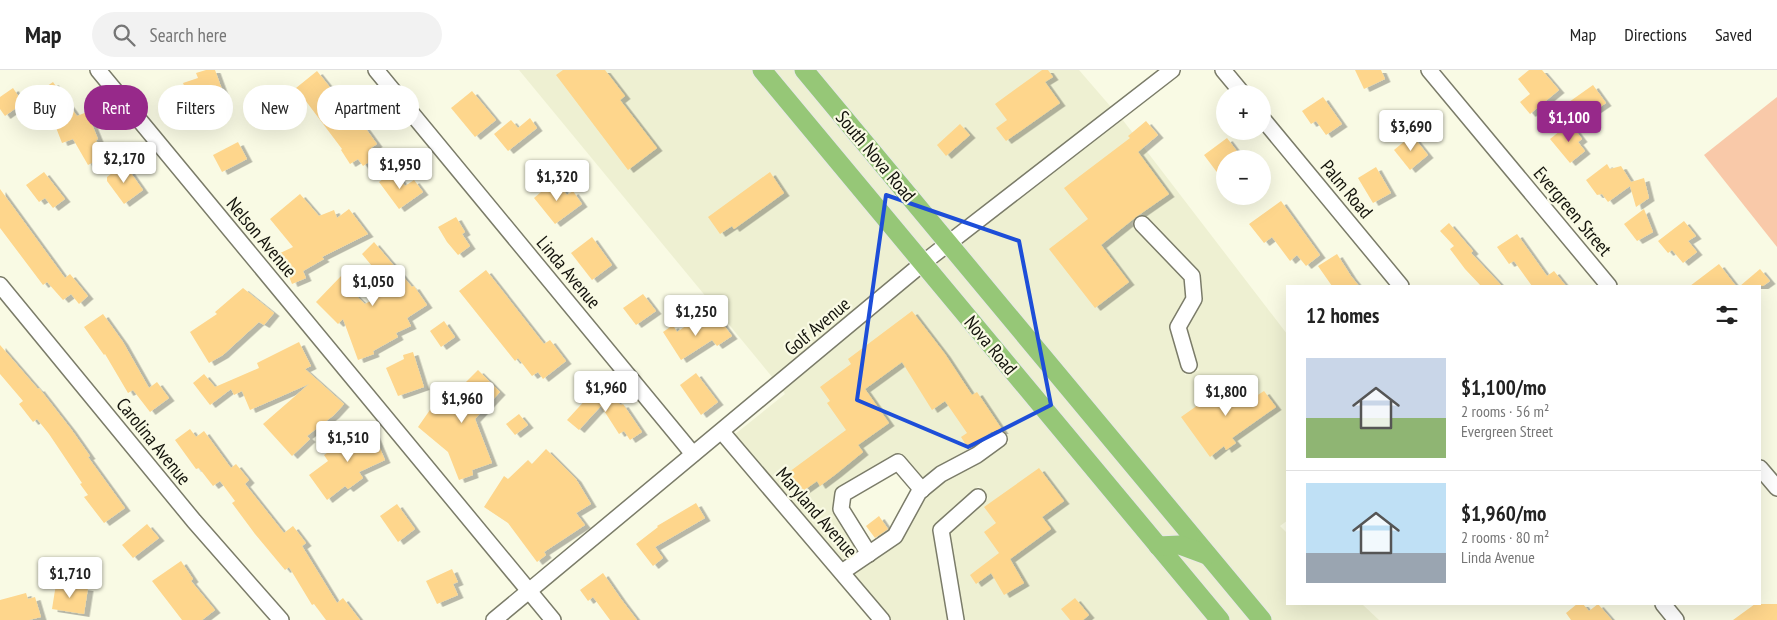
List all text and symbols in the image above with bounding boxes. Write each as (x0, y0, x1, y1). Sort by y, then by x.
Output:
search box (92, 12, 442, 57)
text: Map (25, 19, 62, 50)
icon: search (110, 21, 138, 49)
text: Search here (150, 23, 227, 47)
text: Map (1570, 23, 1596, 46)
text: Directions (1624, 23, 1687, 46)
text: Saved (1715, 23, 1752, 46)
chip: Buy (15, 85, 74, 130)
chip: Rent (84, 85, 148, 130)
chip: Filters (158, 85, 233, 130)
chip: New (243, 85, 307, 130)
chip: Apartment (317, 85, 419, 130)
map controls (1216, 85, 1271, 205)
button: + (1216, 85, 1271, 140)
pin: $1,100 (1528, 100, 1610, 143)
street label: South Nova Road (831, 105, 921, 207)
text: $1,100 (1548, 107, 1590, 127)
pin: $3,690 (1370, 109, 1452, 152)
text: $3,690 (1390, 116, 1432, 136)
pin: $2,170 (83, 142, 165, 184)
text: $2,170 (103, 148, 145, 168)
pin: $1,950 (359, 148, 441, 190)
button: − (1216, 150, 1271, 205)
text: $1,950 (379, 154, 421, 174)
street label: Palm Road (1316, 155, 1378, 223)
pin: $1,320 (516, 160, 598, 202)
street label: Evergreen Street (1529, 161, 1618, 261)
text: $1,320 (536, 166, 578, 186)
street label: Nelson Avenue (222, 192, 302, 282)
street label: Linda Avenue (532, 231, 606, 313)
pin: $1,050 (332, 264, 414, 307)
text: $1,050 (352, 271, 394, 291)
street label: Golf Avenue (779, 292, 855, 360)
pin: $1,250 (655, 294, 737, 337)
text: $1,250 (675, 301, 717, 321)
icon: filters (1713, 301, 1741, 329)
text: 12 homes (1306, 302, 1379, 329)
street label: Nova Road (959, 311, 1023, 379)
pin: $1,960 (565, 370, 647, 413)
pin: $1,800 (1185, 374, 1267, 417)
text: $1,100/mo (1461, 374, 1546, 401)
text: $1,960 (585, 377, 627, 397)
icon: home (1346, 378, 1406, 438)
text: $1,800 (1205, 381, 1247, 401)
pin: $1,960 (421, 382, 503, 424)
text: $1,960 (441, 388, 483, 408)
street label: Carolina Avenue (111, 392, 197, 490)
text: 2 rooms · 56 m² (1461, 401, 1549, 421)
pin: $1,510 (307, 420, 389, 463)
text: Evergreen Street (1461, 421, 1553, 441)
text: $1,510 (327, 427, 369, 447)
street label: Maryland Avenue (771, 462, 863, 562)
text: $1,960/mo (1461, 500, 1546, 527)
icon: home (1346, 503, 1406, 563)
text: 2 rooms · 80 m² (1461, 527, 1549, 547)
text: Linda Avenue (1461, 547, 1535, 567)
pin: $1,710 (29, 556, 111, 599)
text: $1,710 (49, 563, 91, 583)

